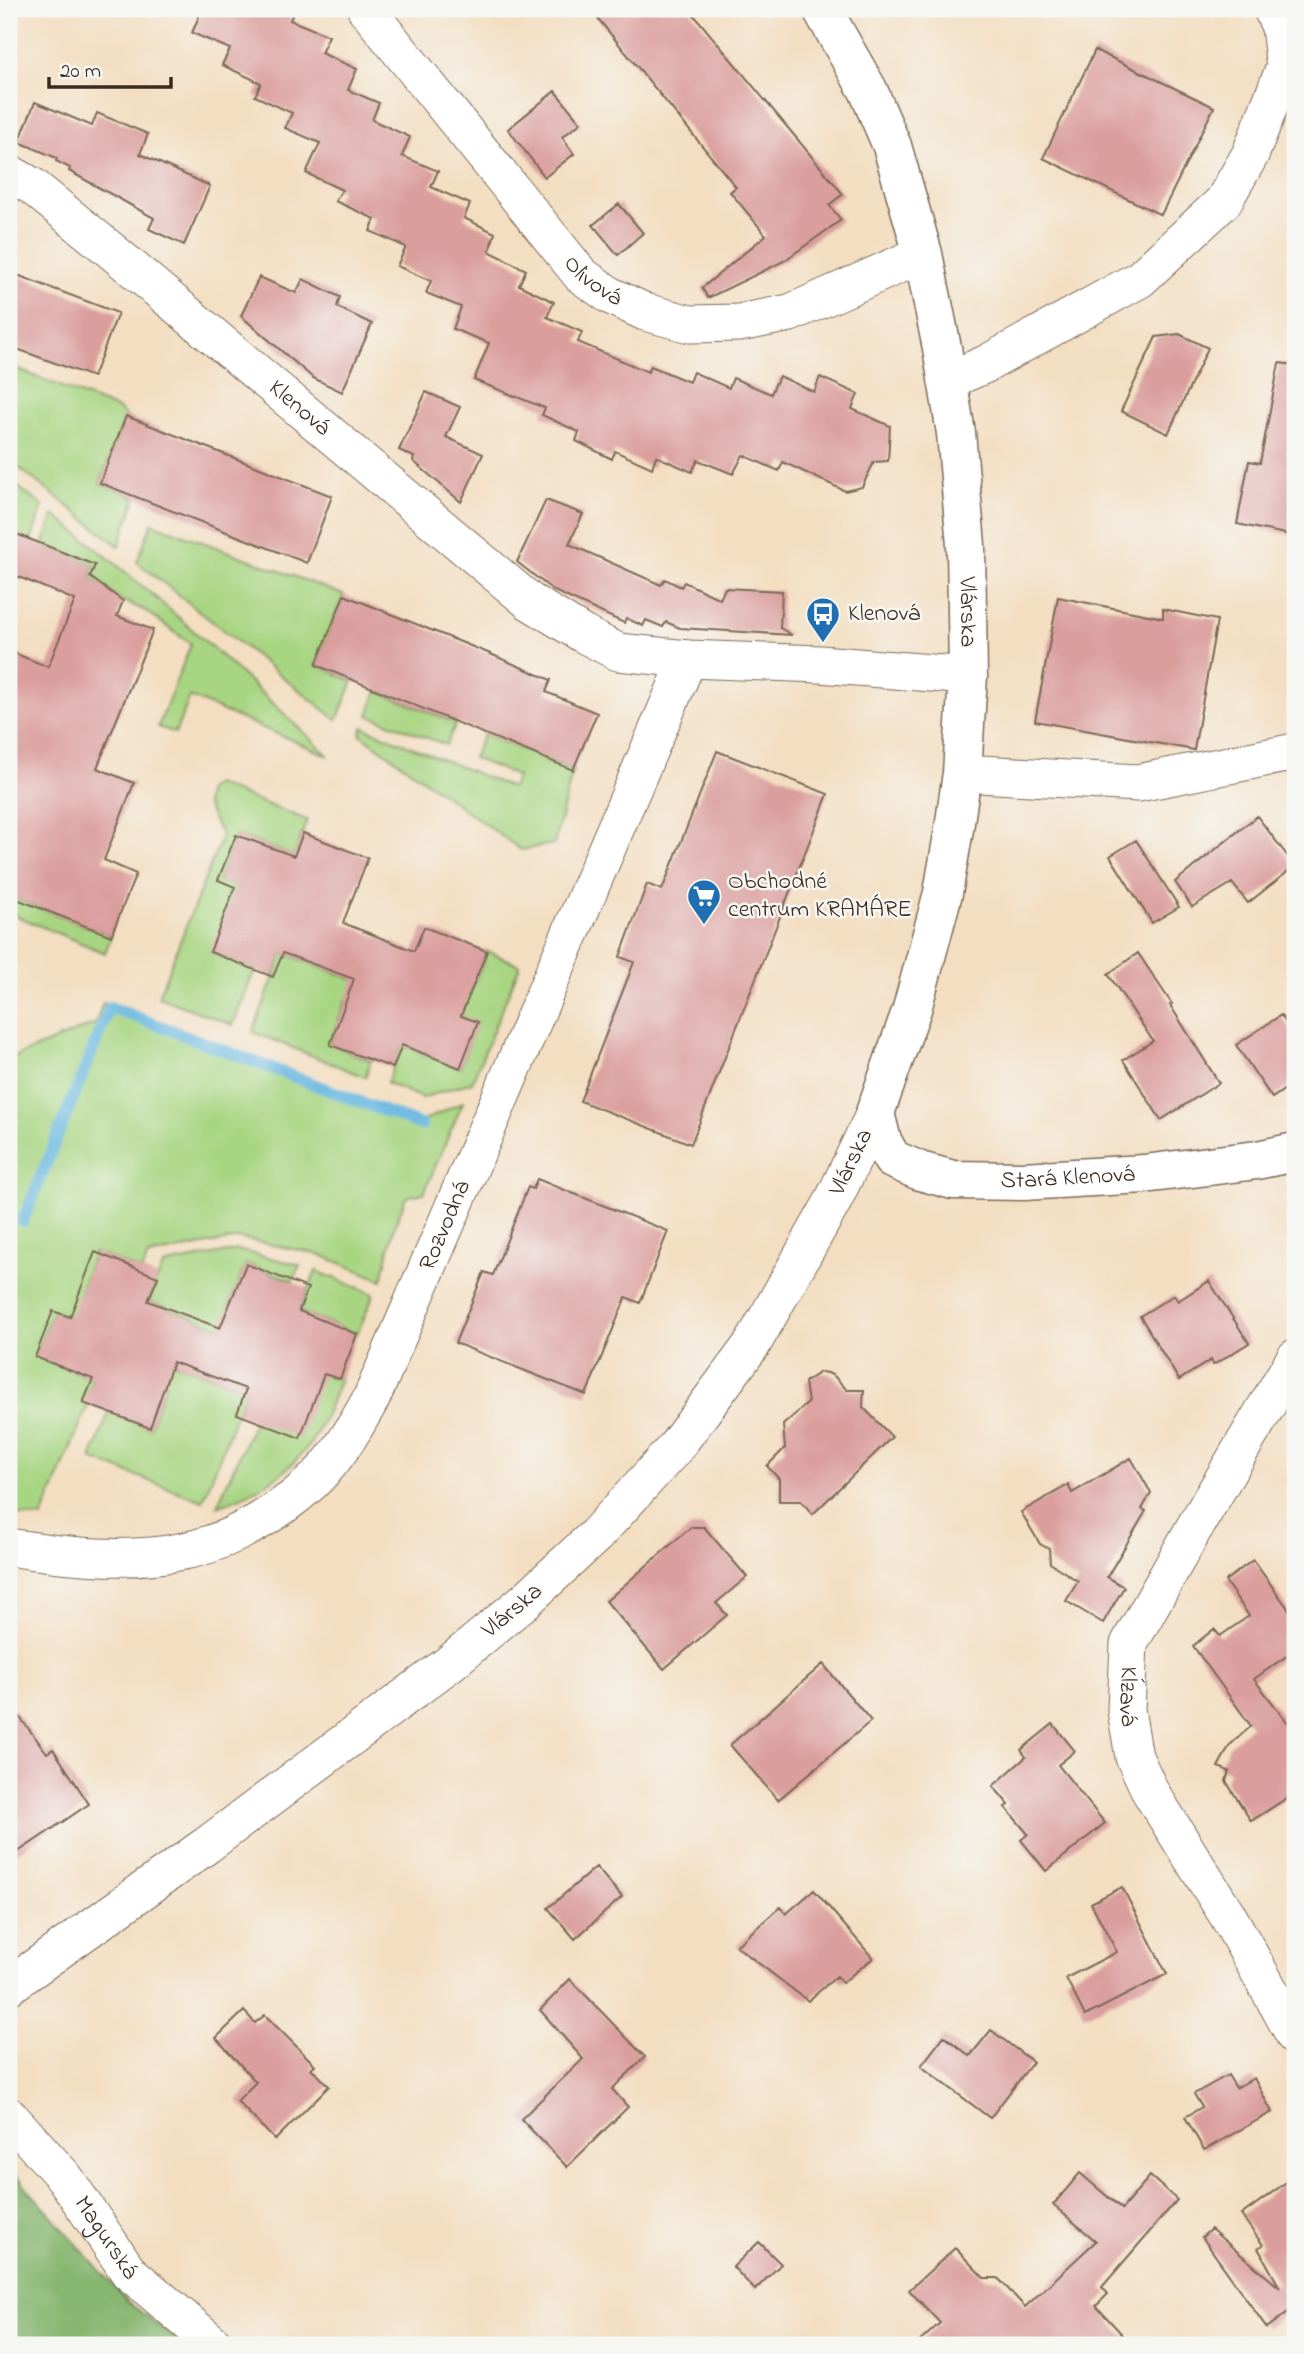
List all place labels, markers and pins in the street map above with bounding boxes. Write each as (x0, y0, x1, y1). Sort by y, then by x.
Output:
bus stop icon: Klenová (804, 595, 842, 644)
place label: Klenová (848, 597, 920, 632)
place label: Obchodné centrum KRAMÁRE (728, 865, 912, 928)
supermarket icon: Obchodné centrum KRAMÁRE (685, 877, 723, 926)

